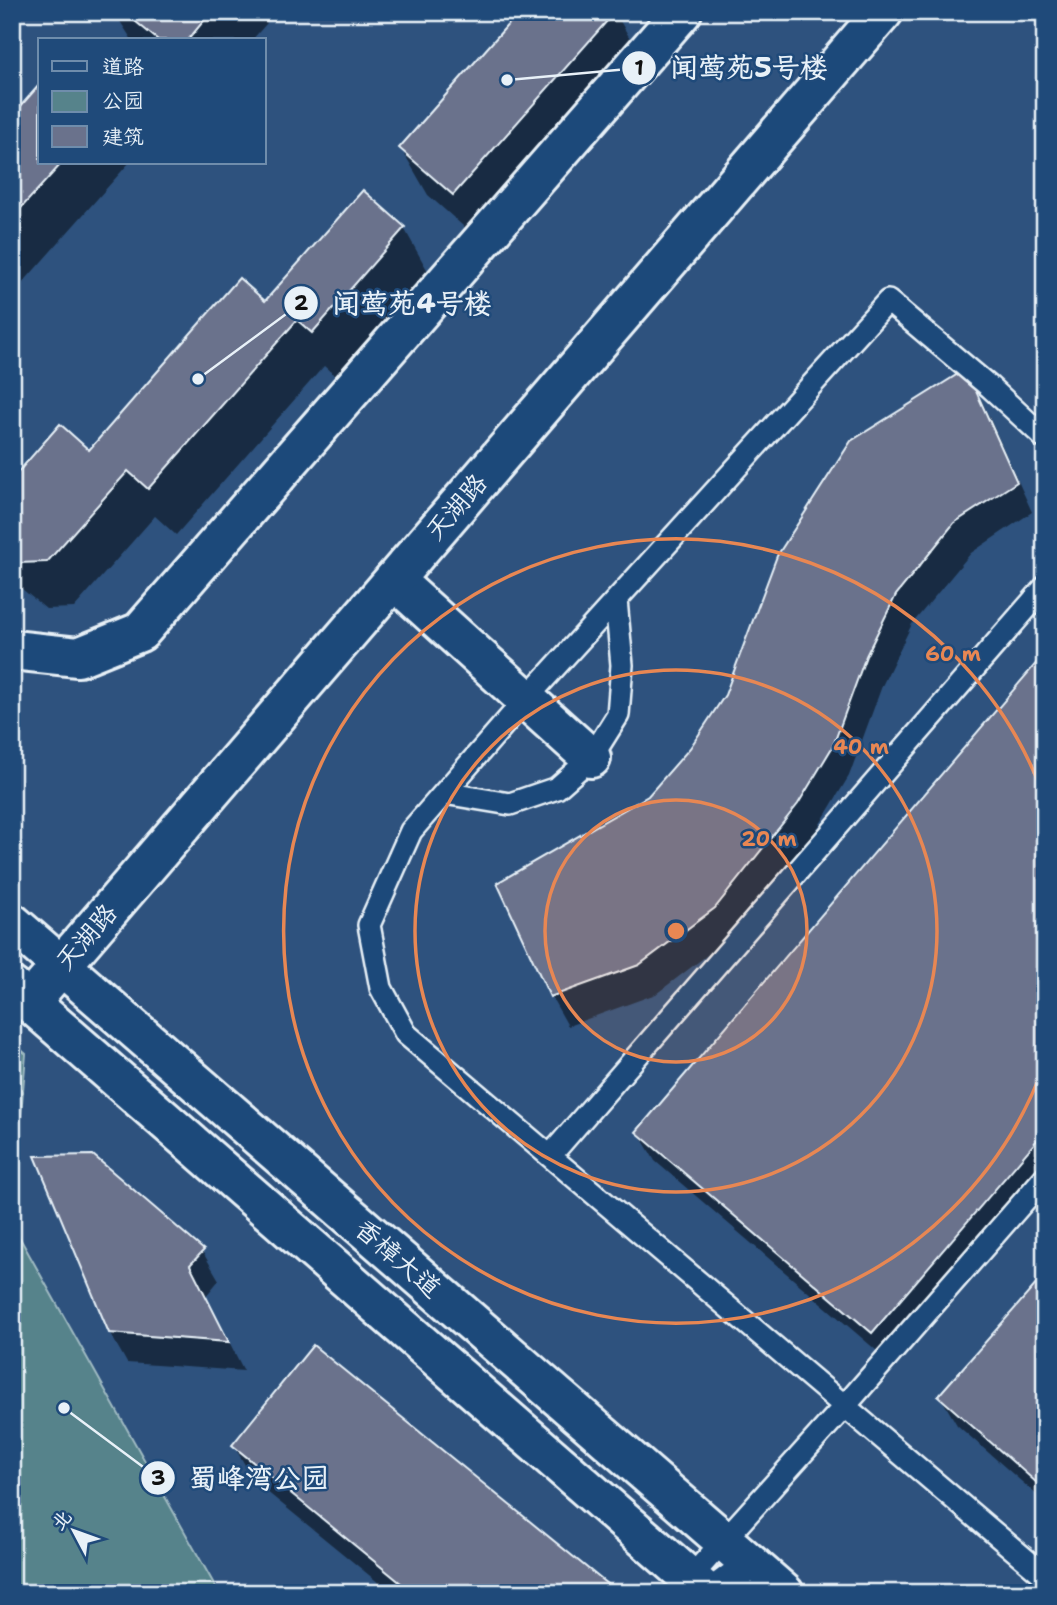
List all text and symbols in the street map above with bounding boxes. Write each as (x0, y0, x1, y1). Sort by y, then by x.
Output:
legend (38, 38, 266, 164)
callout: 闻莺苑5号楼 (621, 43, 842, 92)
text: 闻莺苑5号楼 (670, 48, 828, 86)
text: 道路 (102, 53, 144, 81)
text: 1 (634, 54, 644, 82)
text: 公园 (102, 87, 144, 115)
text: 建筑 (102, 123, 144, 151)
callout: 闻莺苑4号楼 (283, 278, 506, 327)
text: 闻莺苑4号楼 (332, 284, 492, 322)
text: 2 (294, 289, 309, 317)
street label: 天湖路 (417, 466, 494, 548)
text: 60 m (925, 640, 981, 668)
text: 40 m (833, 733, 889, 761)
text: 20 m (741, 825, 797, 853)
street label: 天湖路 (47, 896, 124, 978)
centre of rings (664, 919, 688, 943)
street label: 香樟大道 (348, 1210, 449, 1305)
callout: 蜀峰湾公园 (140, 1453, 343, 1502)
text: 蜀峰湾公园 (189, 1459, 329, 1497)
text: 3 (151, 1464, 165, 1492)
north arrow (38, 1496, 108, 1566)
text: 北 (46, 1505, 77, 1536)

